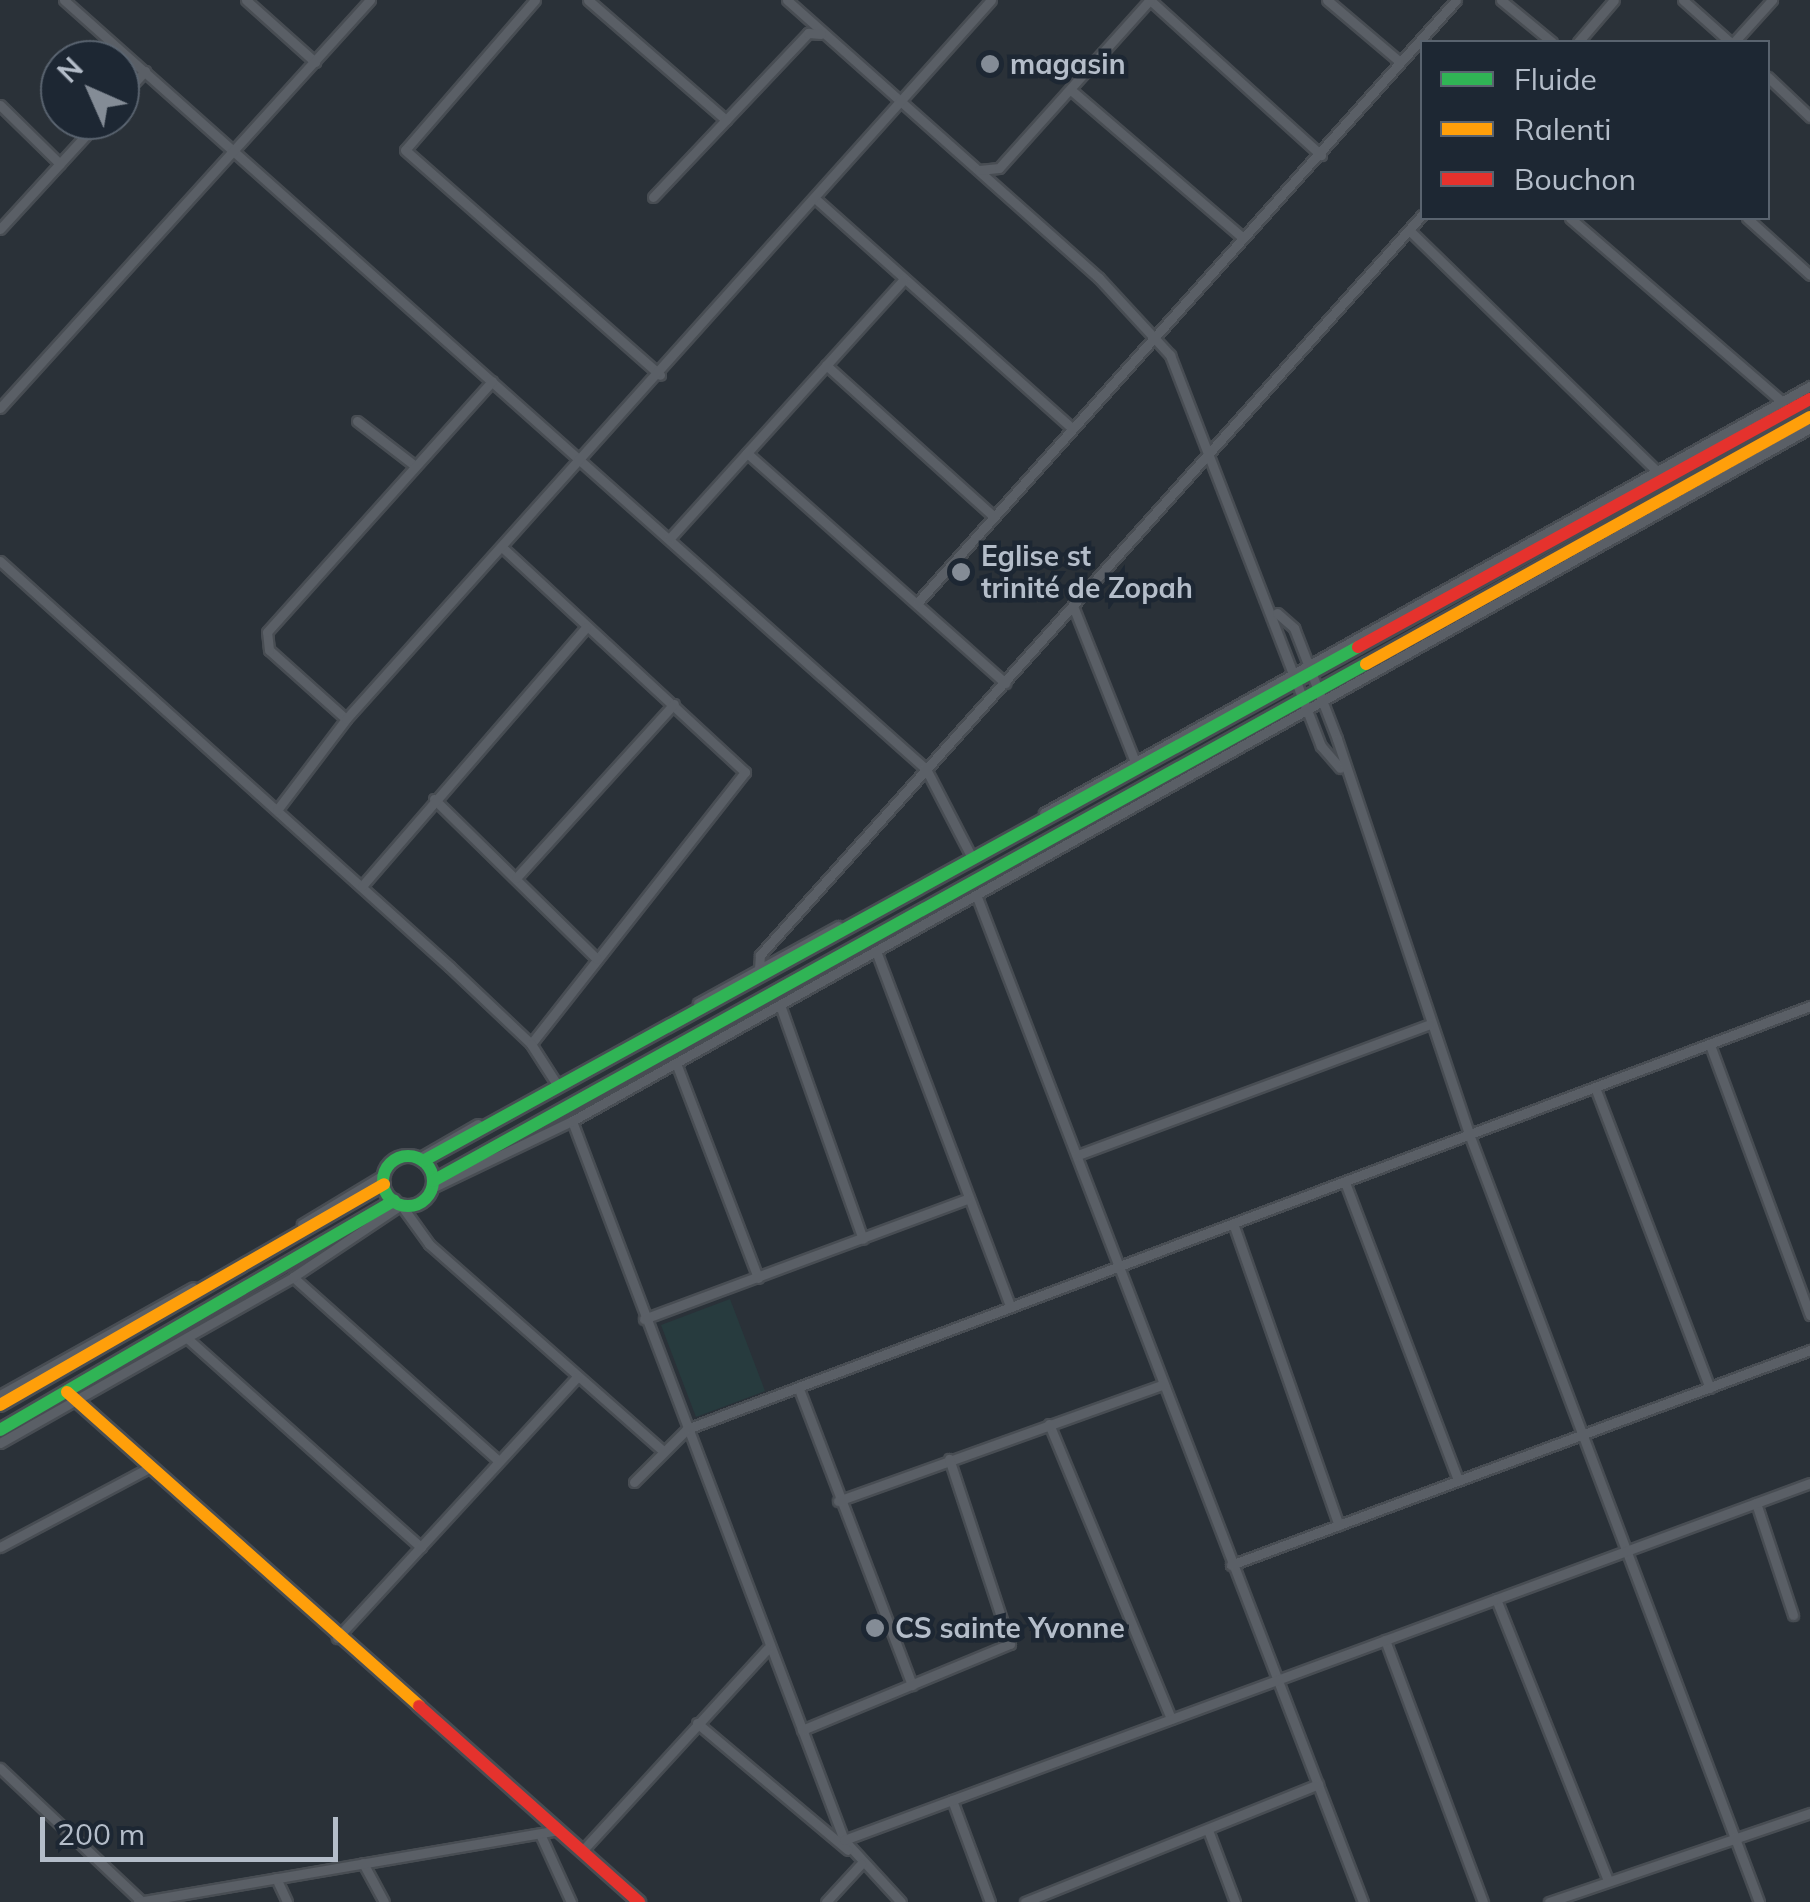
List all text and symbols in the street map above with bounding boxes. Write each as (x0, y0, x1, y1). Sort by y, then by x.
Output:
north arrow (40, 40, 140, 140)
legend (1420, 40, 1770, 220)
place label: magasin (1010, 47, 1126, 81)
text: N (50, 50, 90, 90)
marker: magasin (979, 53, 1001, 75)
text: Fluide (1514, 60, 1597, 98)
text: Ralenti (1514, 110, 1611, 148)
text: Bouchon (1514, 160, 1636, 198)
place label: Eglise st trinité de Zopah (981, 539, 1193, 605)
marker: Eglise st trinité de Zopah (950, 561, 972, 583)
place label: CS sainte Yvonne (895, 1611, 1125, 1645)
marker: CS sainte Yvonne (864, 1617, 886, 1639)
scale bar (45, 1797, 342, 1859)
text: 200 m (57, 1815, 145, 1853)

